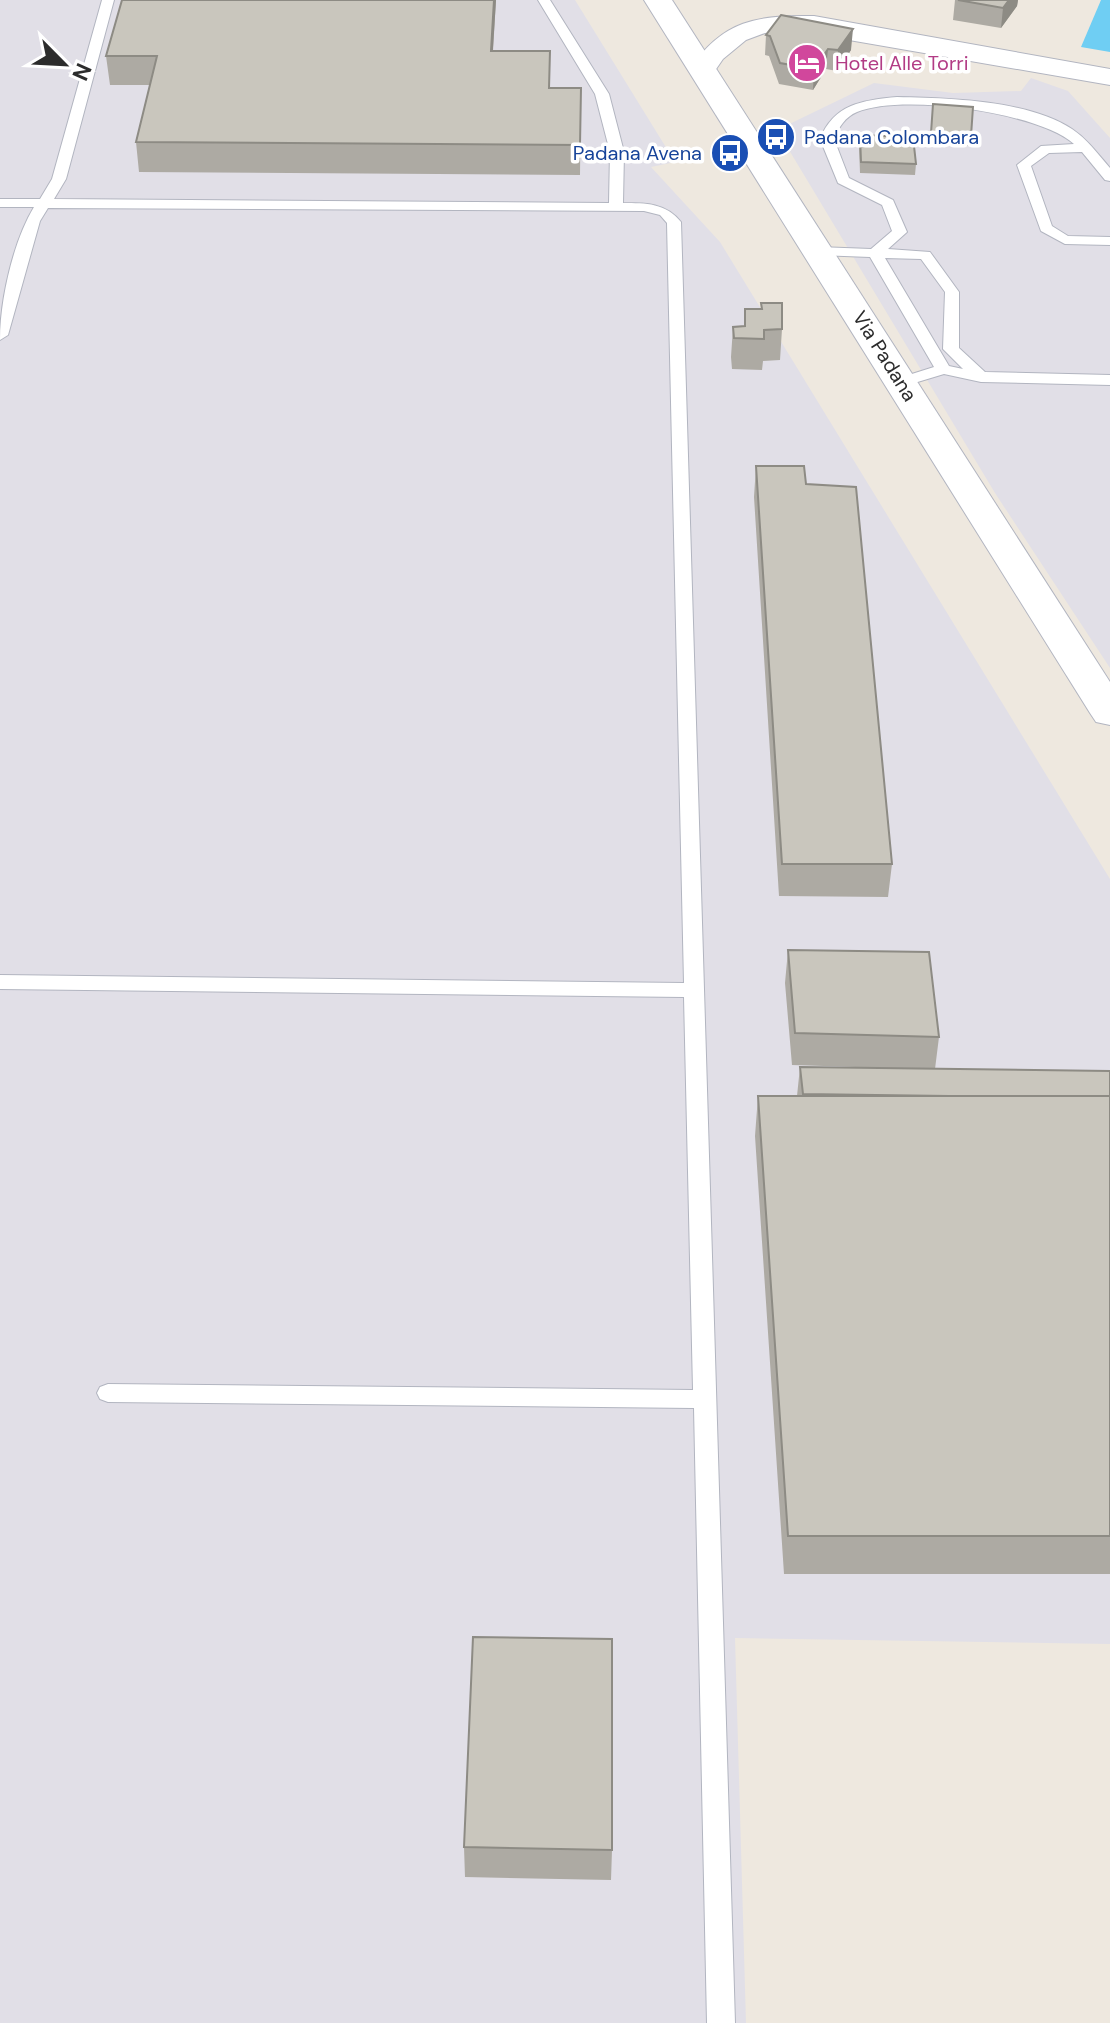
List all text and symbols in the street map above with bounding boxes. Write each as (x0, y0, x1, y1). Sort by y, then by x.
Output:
north arrow (24, 24, 104, 104)
hotel icon: Hotel Alle Torri (786, 42, 828, 84)
place label: Hotel Alle Torri (835, 50, 969, 76)
text: N (65, 59, 98, 85)
bus stop icon: Padana Colombara (755, 116, 797, 158)
place label: Padana Colombara (804, 124, 979, 150)
bus stop icon: Padana Avena (709, 132, 751, 174)
place label: Padana Avena (573, 140, 702, 166)
street label: Via Padana (847, 306, 923, 406)

